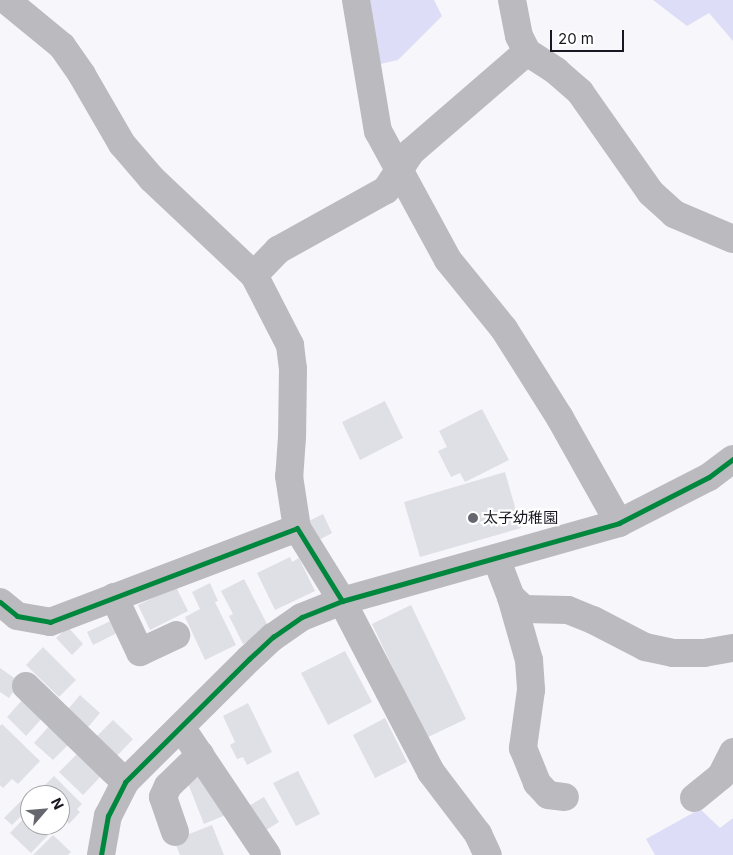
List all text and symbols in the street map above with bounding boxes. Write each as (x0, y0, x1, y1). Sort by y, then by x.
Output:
scale bar (553, 20, 627, 52)
text: 20 m (558, 29, 594, 48)
place label: 太子幼稚園 (483, 509, 558, 527)
marker: 太子幼稚園 (467, 512, 479, 524)
north arrow (20, 785, 70, 835)
text: N (48, 795, 68, 812)

